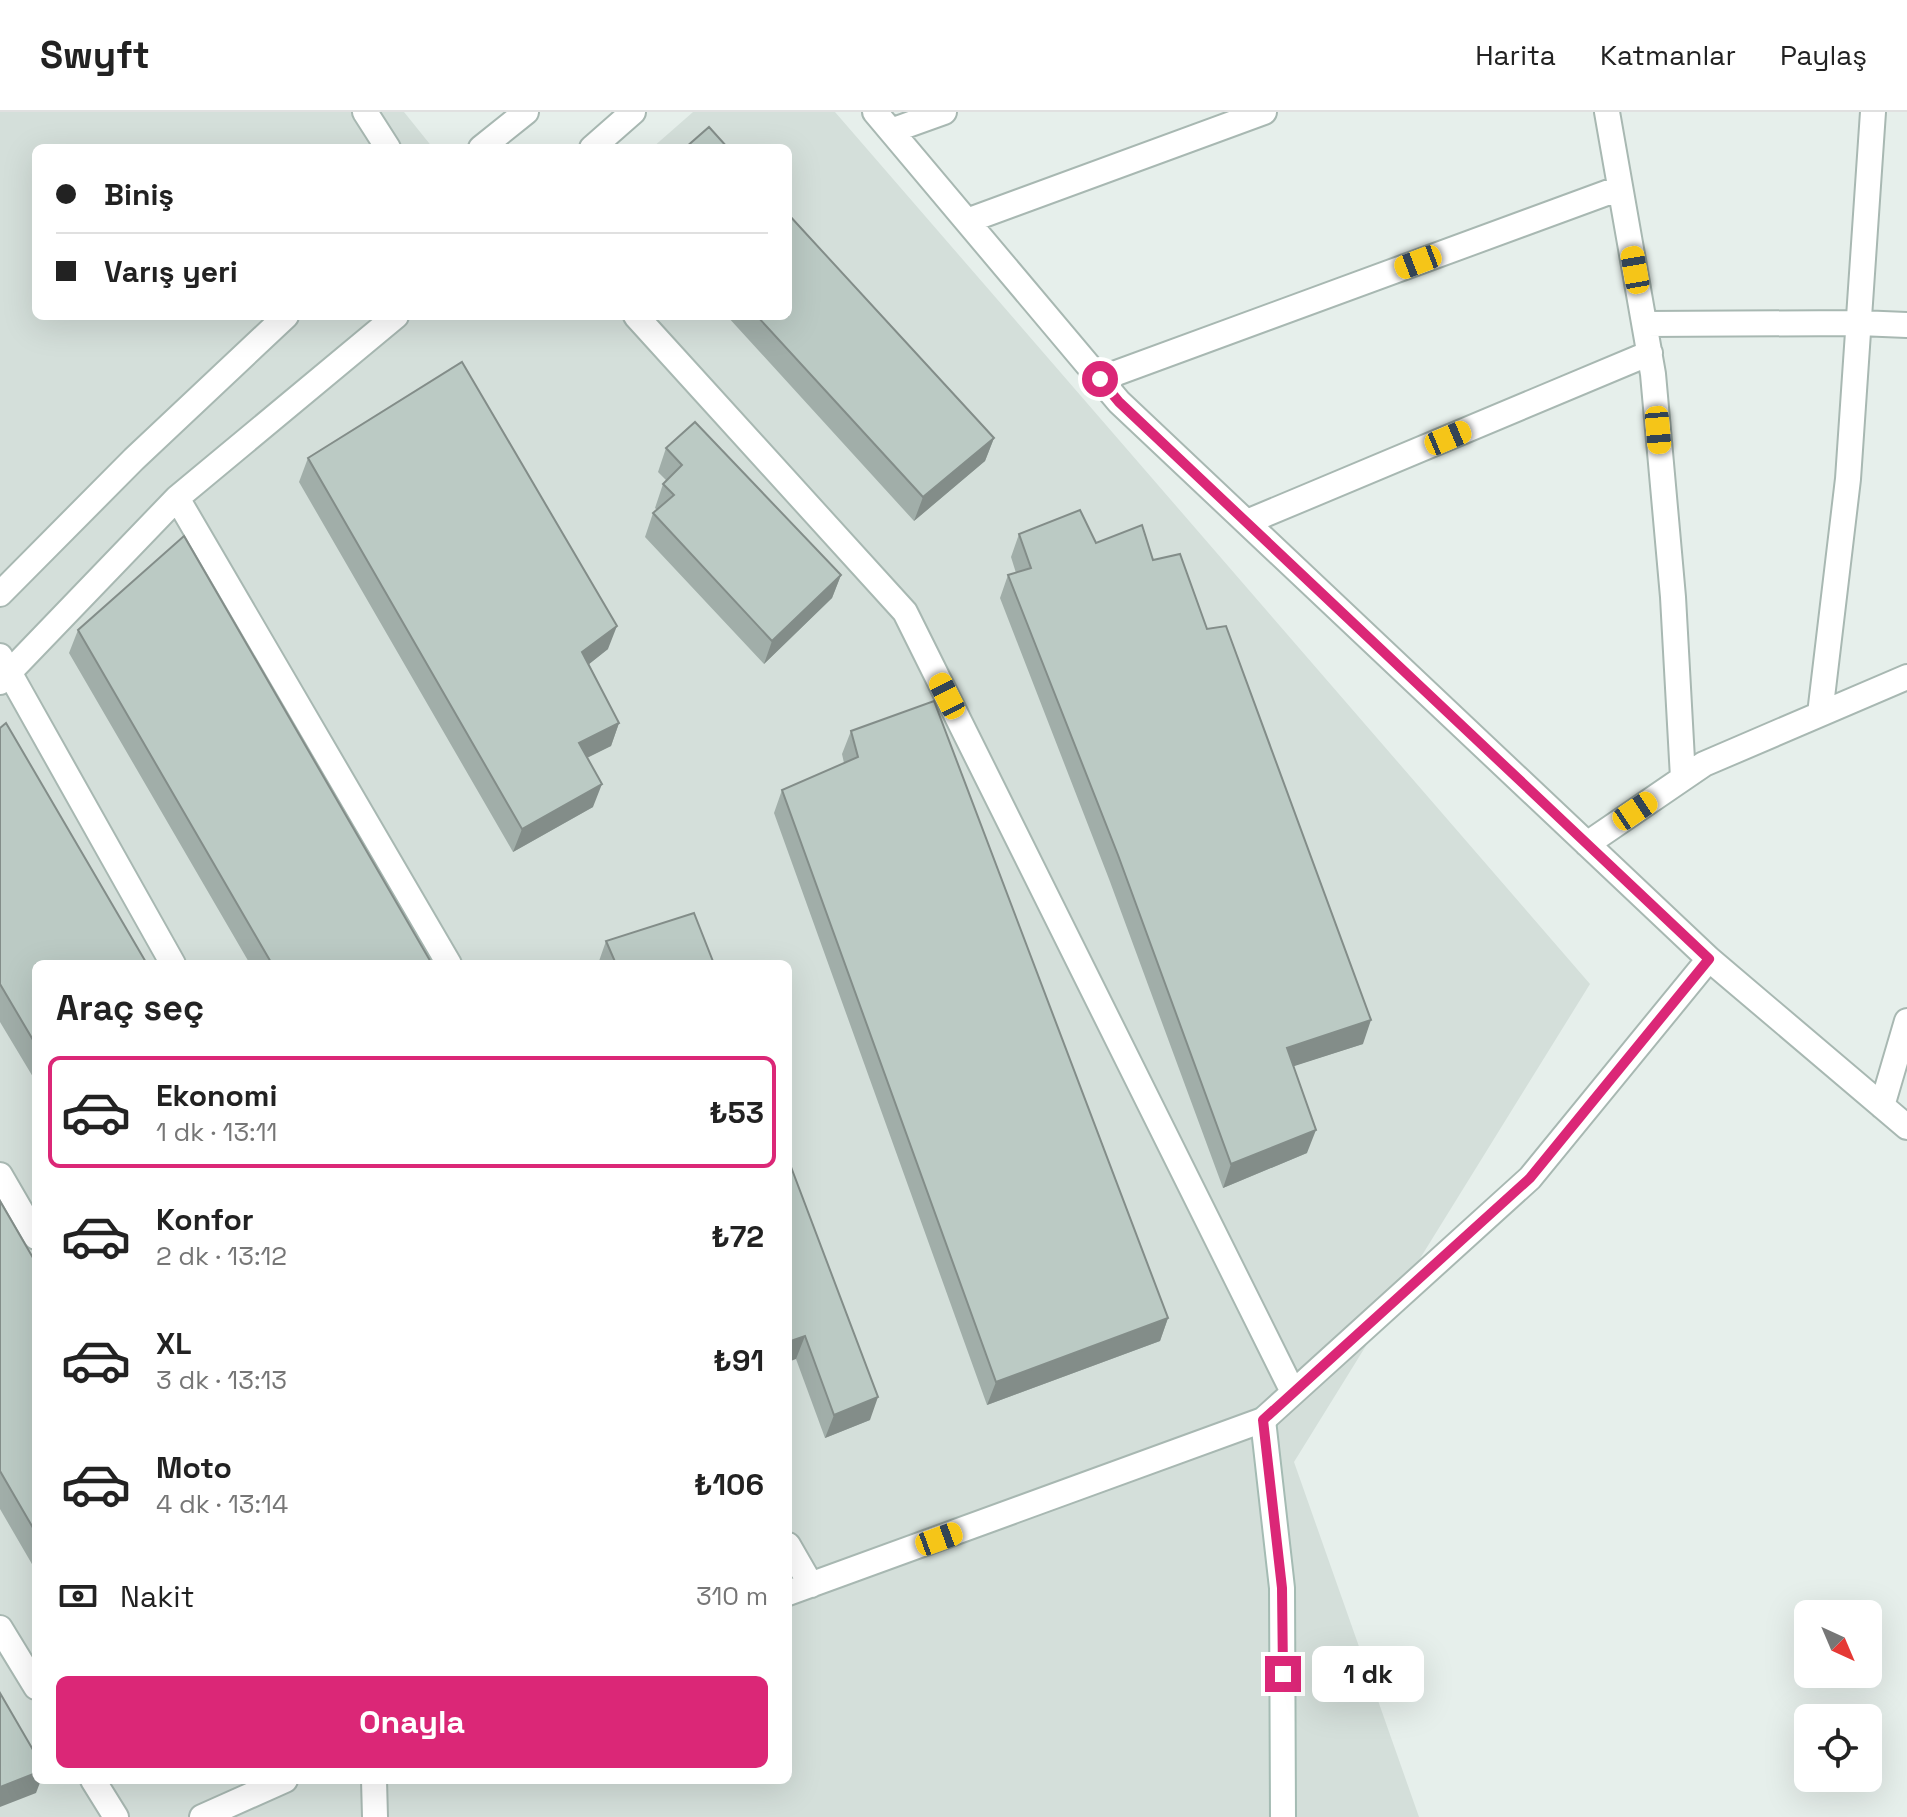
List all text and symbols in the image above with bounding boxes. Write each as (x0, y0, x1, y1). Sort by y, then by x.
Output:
text: Swyft (40, 31, 150, 79)
text: Harita (1475, 37, 1556, 73)
text: Katmanlar (1600, 37, 1736, 73)
text: Paylaş (1780, 37, 1867, 73)
text: Biniş (104, 175, 174, 214)
car (1391, 242, 1445, 282)
car (1619, 244, 1651, 296)
text: Varış yeri (104, 252, 238, 291)
route start (1082, 361, 1118, 397)
car (1644, 405, 1672, 455)
car (1421, 418, 1475, 458)
car (925, 669, 969, 723)
car (1608, 788, 1662, 834)
text: Araç seç (56, 985, 204, 1031)
icon: car (60, 1076, 132, 1148)
text: Ekonomi (156, 1076, 277, 1115)
text: ₺53 (709, 1093, 764, 1132)
text: 1 dk · 13:11 (156, 1115, 277, 1149)
icon: car (60, 1200, 132, 1272)
text: Konfor (156, 1200, 254, 1239)
text: ₺72 (711, 1217, 764, 1256)
text: 2 dk · 13:12 (156, 1239, 287, 1273)
icon: car (60, 1324, 132, 1396)
text: XL (156, 1324, 192, 1363)
text: ₺91 (713, 1341, 764, 1380)
text: 3 dk · 13:13 (156, 1363, 287, 1397)
icon: car (60, 1448, 132, 1520)
text: Moto (156, 1448, 232, 1487)
text: ₺106 (694, 1465, 764, 1504)
text: 4 dk · 13:14 (156, 1487, 288, 1521)
car (912, 1520, 966, 1558)
icon: cash (56, 1574, 100, 1618)
text: Nakit (120, 1577, 194, 1616)
text: 310 m (696, 1579, 768, 1613)
north arrow (1794, 1600, 1882, 1688)
map controls (1794, 1600, 1882, 1792)
callout: 1 dk (1311, 1646, 1423, 1702)
route end (1265, 1656, 1301, 1692)
text: 1 dk (1343, 1657, 1393, 1691)
button: Onayla (56, 1676, 768, 1768)
button: locate (1794, 1704, 1882, 1792)

